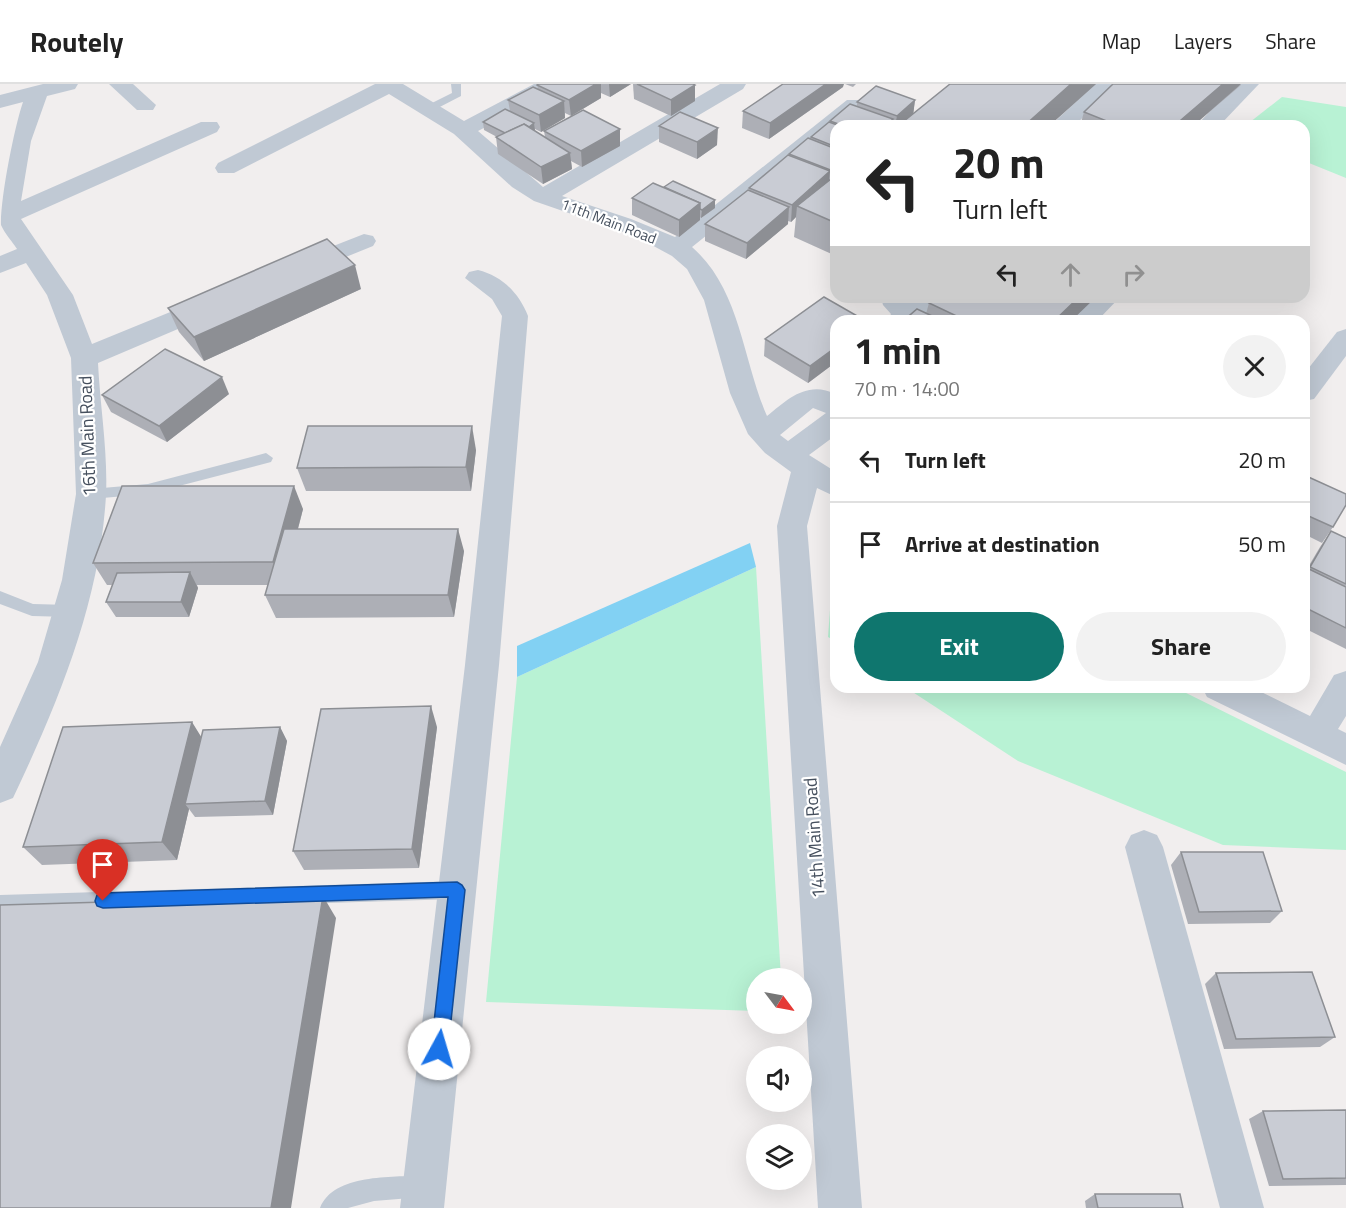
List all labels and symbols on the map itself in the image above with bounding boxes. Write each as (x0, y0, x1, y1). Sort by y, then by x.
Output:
street label: 11th Main Road (558, 192, 660, 250)
street label: 16th Main Road (71, 375, 103, 497)
street label: 14th Main Road (796, 777, 832, 899)
pin (77, 839, 128, 901)
north arrow (746, 968, 812, 1034)
position arrow (407, 1017, 471, 1081)

